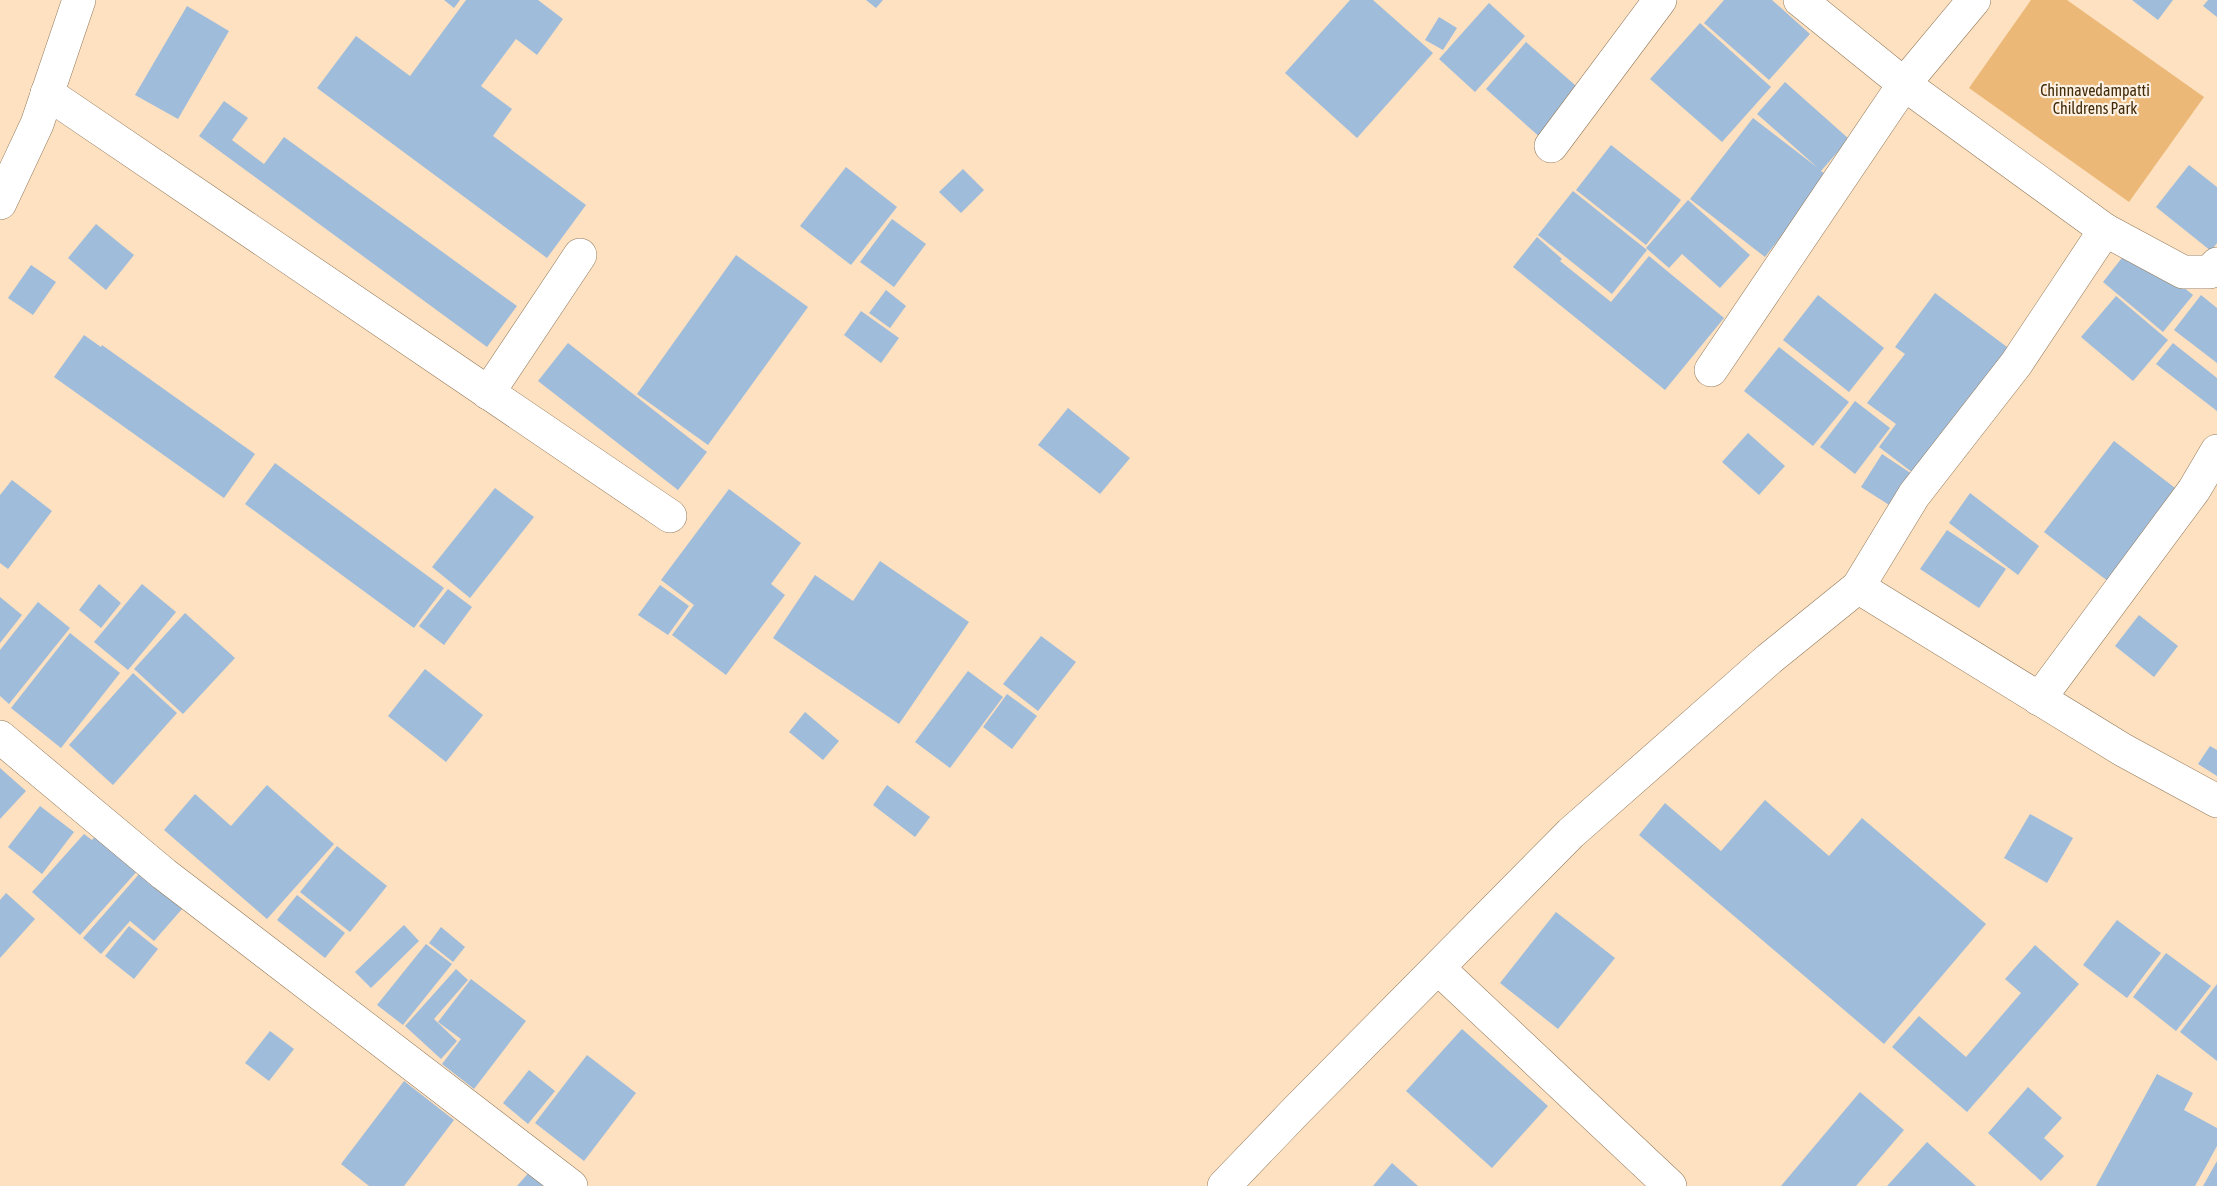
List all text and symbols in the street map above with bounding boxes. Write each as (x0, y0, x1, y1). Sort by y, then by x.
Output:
park label: Chinnavedampatti Childrens Park (2040, 81, 2150, 117)

